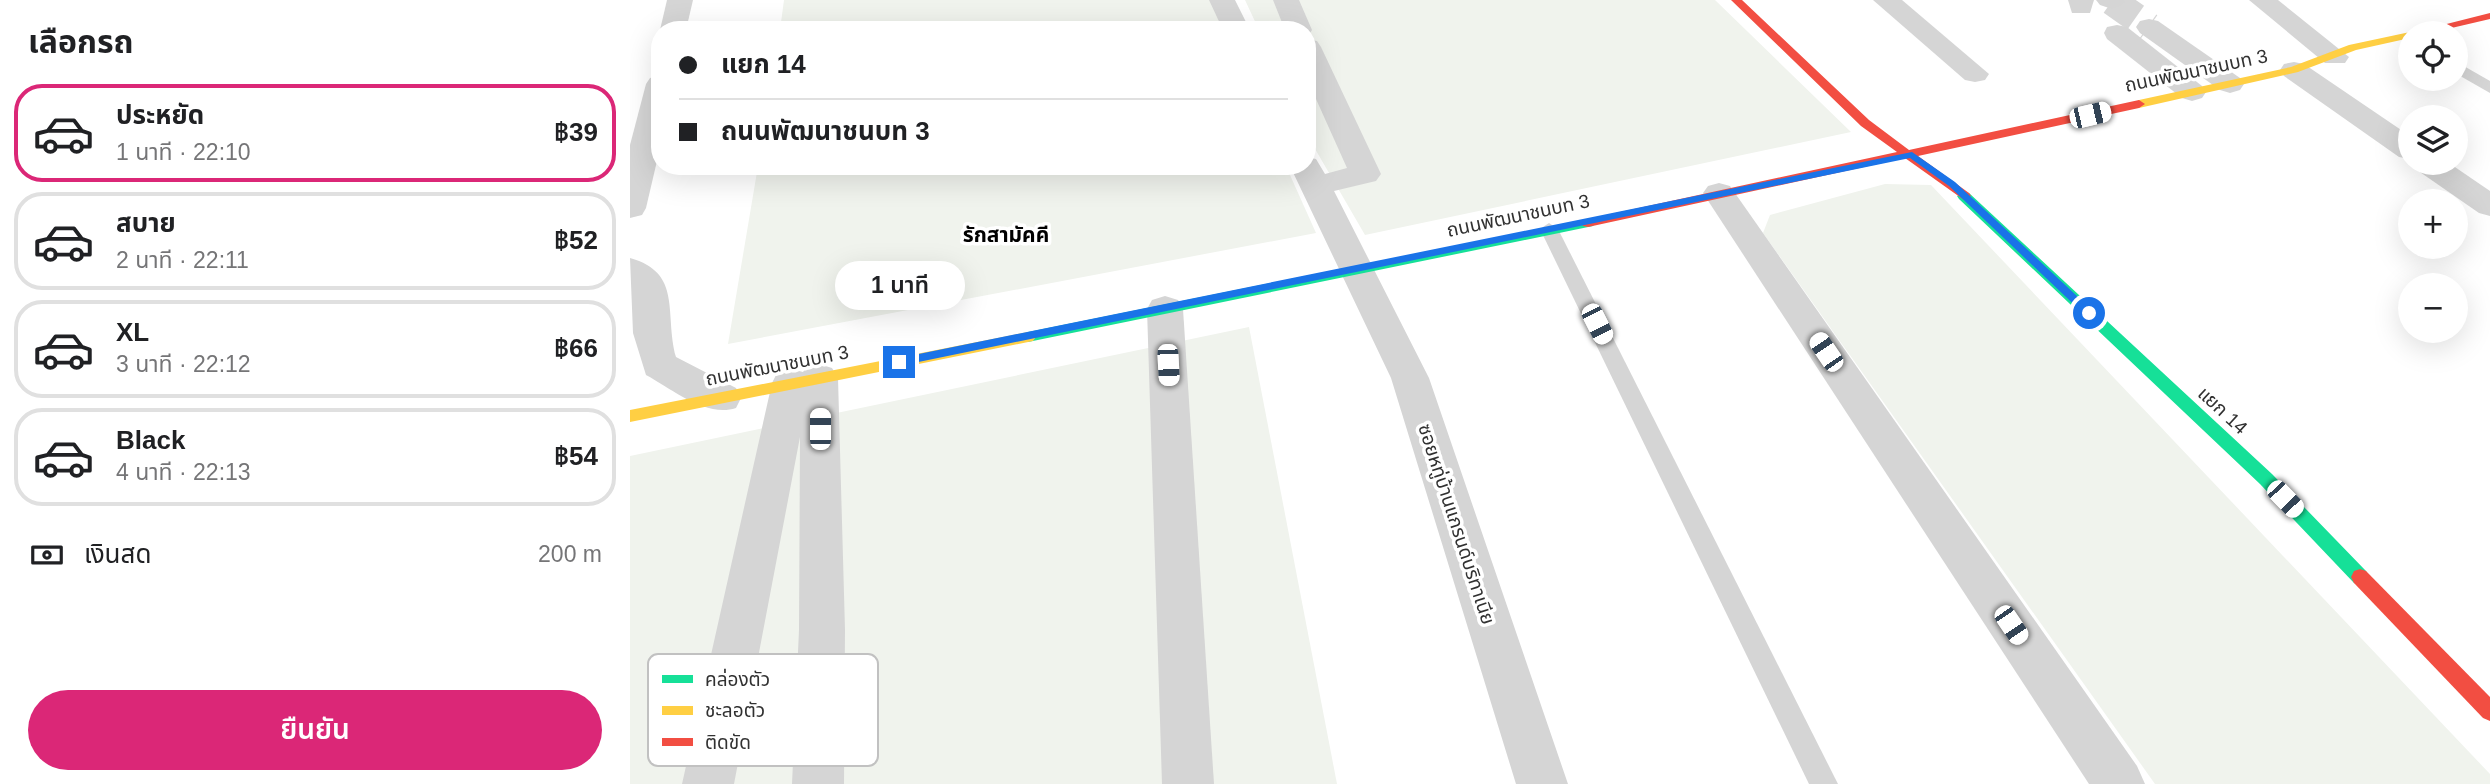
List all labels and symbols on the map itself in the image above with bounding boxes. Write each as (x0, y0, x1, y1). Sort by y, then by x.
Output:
street label: ถนนพัฒนาชนบท 3 (2123, 45, 2269, 96)
car (2068, 100, 2113, 130)
street label: ถนนพัฒนาชนบท 3 (1445, 190, 1591, 241)
district label: รักสามัคคี (963, 223, 1049, 246)
callout: 1 นาที (834, 260, 964, 310)
route start (2073, 297, 2105, 329)
car (1579, 301, 1616, 347)
car (1806, 329, 1847, 375)
street label: ถนนพัฒนาชนบท 3 (704, 341, 850, 390)
car (1157, 343, 1180, 387)
route end (883, 346, 915, 378)
street label: แยก 14 (2194, 382, 2252, 439)
car (810, 408, 831, 450)
street label: ซอยหทู่บ้านแกรนด์บริทาเนีย (1412, 421, 1500, 628)
car (2263, 477, 2308, 521)
car (1991, 602, 2032, 648)
legend (648, 654, 878, 766)
text: คล่องตัว (705, 668, 770, 690)
text: ชะลอตัว (705, 700, 765, 721)
text: ติดขัด (705, 732, 751, 753)

